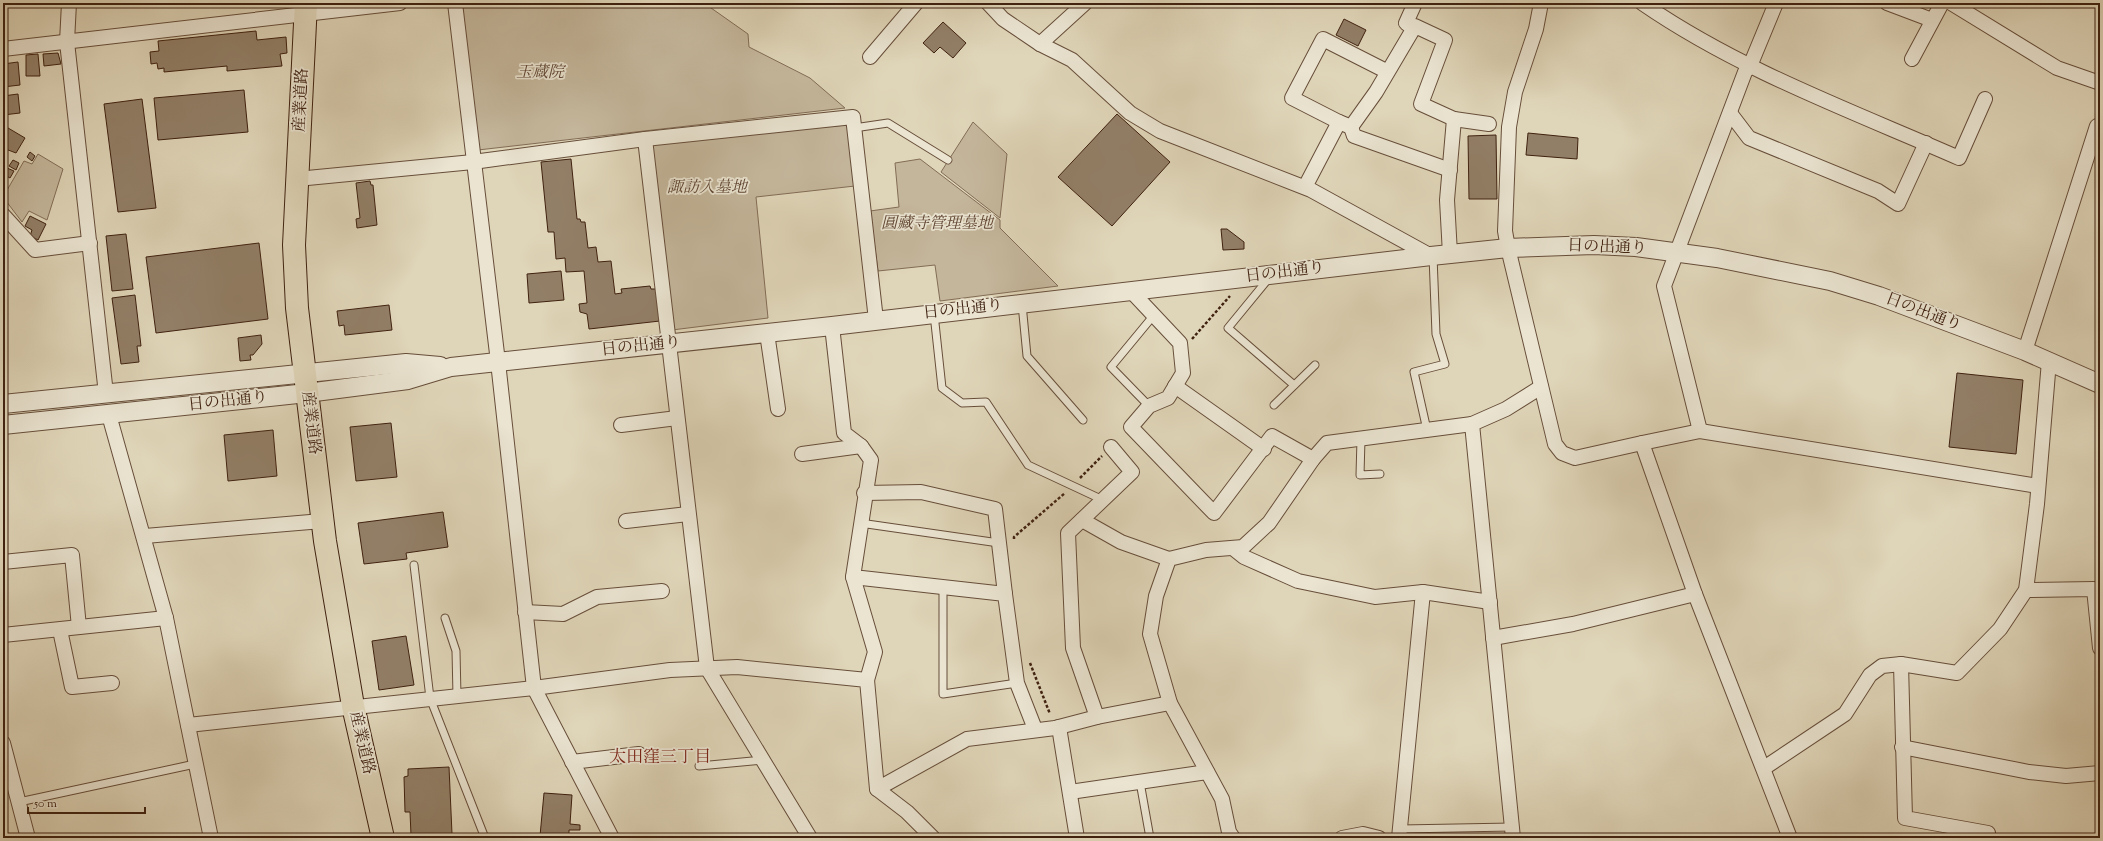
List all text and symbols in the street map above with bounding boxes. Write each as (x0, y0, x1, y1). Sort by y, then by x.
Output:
park label: 玉蔵院 (516, 62, 567, 85)
street label: 産業道路 (289, 67, 315, 133)
park label: 諏訪入墓地 (667, 177, 749, 200)
park label: 圓藏寺管理墓地 (881, 213, 995, 236)
street label: 日の出通り (1567, 235, 1647, 261)
street label: 日の出通り (1244, 257, 1326, 289)
street label: 日の出通り (1882, 288, 1964, 338)
street label: 日の出通り (922, 294, 1004, 326)
street label: 日の出通り (600, 331, 682, 363)
street label: 日の出通り (187, 386, 269, 418)
street label: 産業道路 (295, 390, 325, 456)
street label: 産業道路 (343, 709, 379, 777)
district label: 太田窪三丁目 (609, 746, 711, 770)
scale bar (28, 789, 145, 815)
text: 50 m (33, 795, 57, 813)

